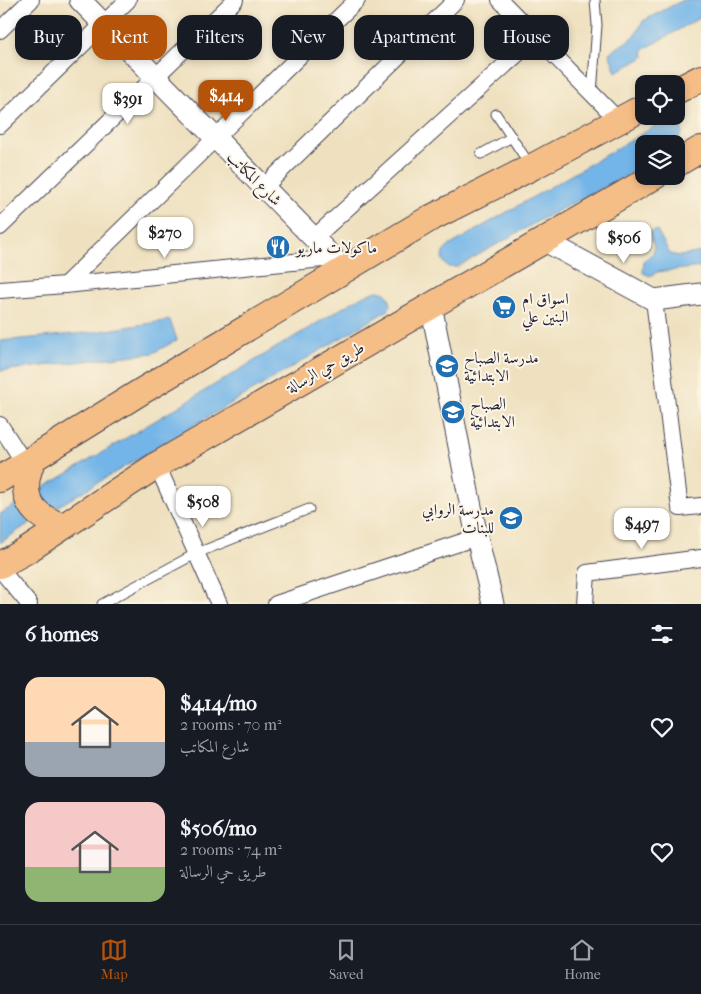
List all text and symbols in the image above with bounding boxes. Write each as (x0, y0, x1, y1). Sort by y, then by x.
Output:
chip: Buy (15, 15, 82, 60)
chip: Rent (92, 15, 167, 60)
chip: Filters (177, 15, 262, 60)
chip: New (272, 15, 344, 60)
chip: Apartment (354, 15, 474, 60)
chip: House (484, 15, 569, 60)
map controls (635, 75, 685, 185)
button: locate (635, 75, 685, 125)
pin: $414 (196, 80, 256, 122)
pin: $391 (98, 82, 158, 125)
text: $414 (209, 86, 243, 105)
text: $391 (113, 89, 143, 108)
button: layers (635, 135, 685, 185)
street label: شارع المكاتب (221, 147, 286, 212)
pin: $270 (135, 216, 195, 259)
pin: $506 (594, 222, 654, 264)
text: $270 (148, 223, 182, 242)
text: $506 (607, 228, 641, 247)
restaurant icon: ماكولات ماريو (265, 234, 291, 260)
place label: ماكولات ماريو (294, 238, 377, 258)
place label: اسواق ام البنين علي (522, 289, 569, 332)
supermarket icon: اسواق ام البنين علي (491, 294, 517, 320)
street label: طريق حي الرسالة (282, 338, 369, 400)
place label: مدرسة الصباح الابتدائية (464, 348, 539, 386)
school or university icon: مدرسة الصباح الابتدائية (434, 353, 460, 379)
place label: الصباح الابتدائية (470, 394, 515, 432)
school or university icon: الصباح الابتدائية (440, 399, 466, 425)
pin: $508 (173, 486, 233, 528)
text: $508 (187, 492, 219, 511)
place label: مدرسة الروابي للبنات (422, 500, 494, 537)
school or university icon: مدرسة الروابي للبنات (498, 505, 524, 531)
pin: $497 (612, 508, 672, 550)
text: $497 (625, 514, 659, 533)
icon: filters (648, 620, 676, 648)
text: 6 homes (25, 622, 99, 646)
text: $414/mo (180, 691, 257, 715)
icon: home (65, 697, 125, 757)
icon: heart (648, 713, 676, 741)
text: 2 rooms · 70 m² (180, 715, 282, 734)
text: شارع المكاتب (180, 737, 249, 756)
text: $506/mo (180, 816, 257, 840)
icon: home (65, 822, 125, 882)
icon: heart (648, 838, 676, 866)
text: 2 rooms · 74 m² (180, 840, 282, 859)
text: طريق حي الرسالة (180, 862, 267, 881)
tab: Map (100, 936, 128, 983)
tab: Saved (329, 936, 364, 983)
tab: Home (564, 936, 601, 983)

